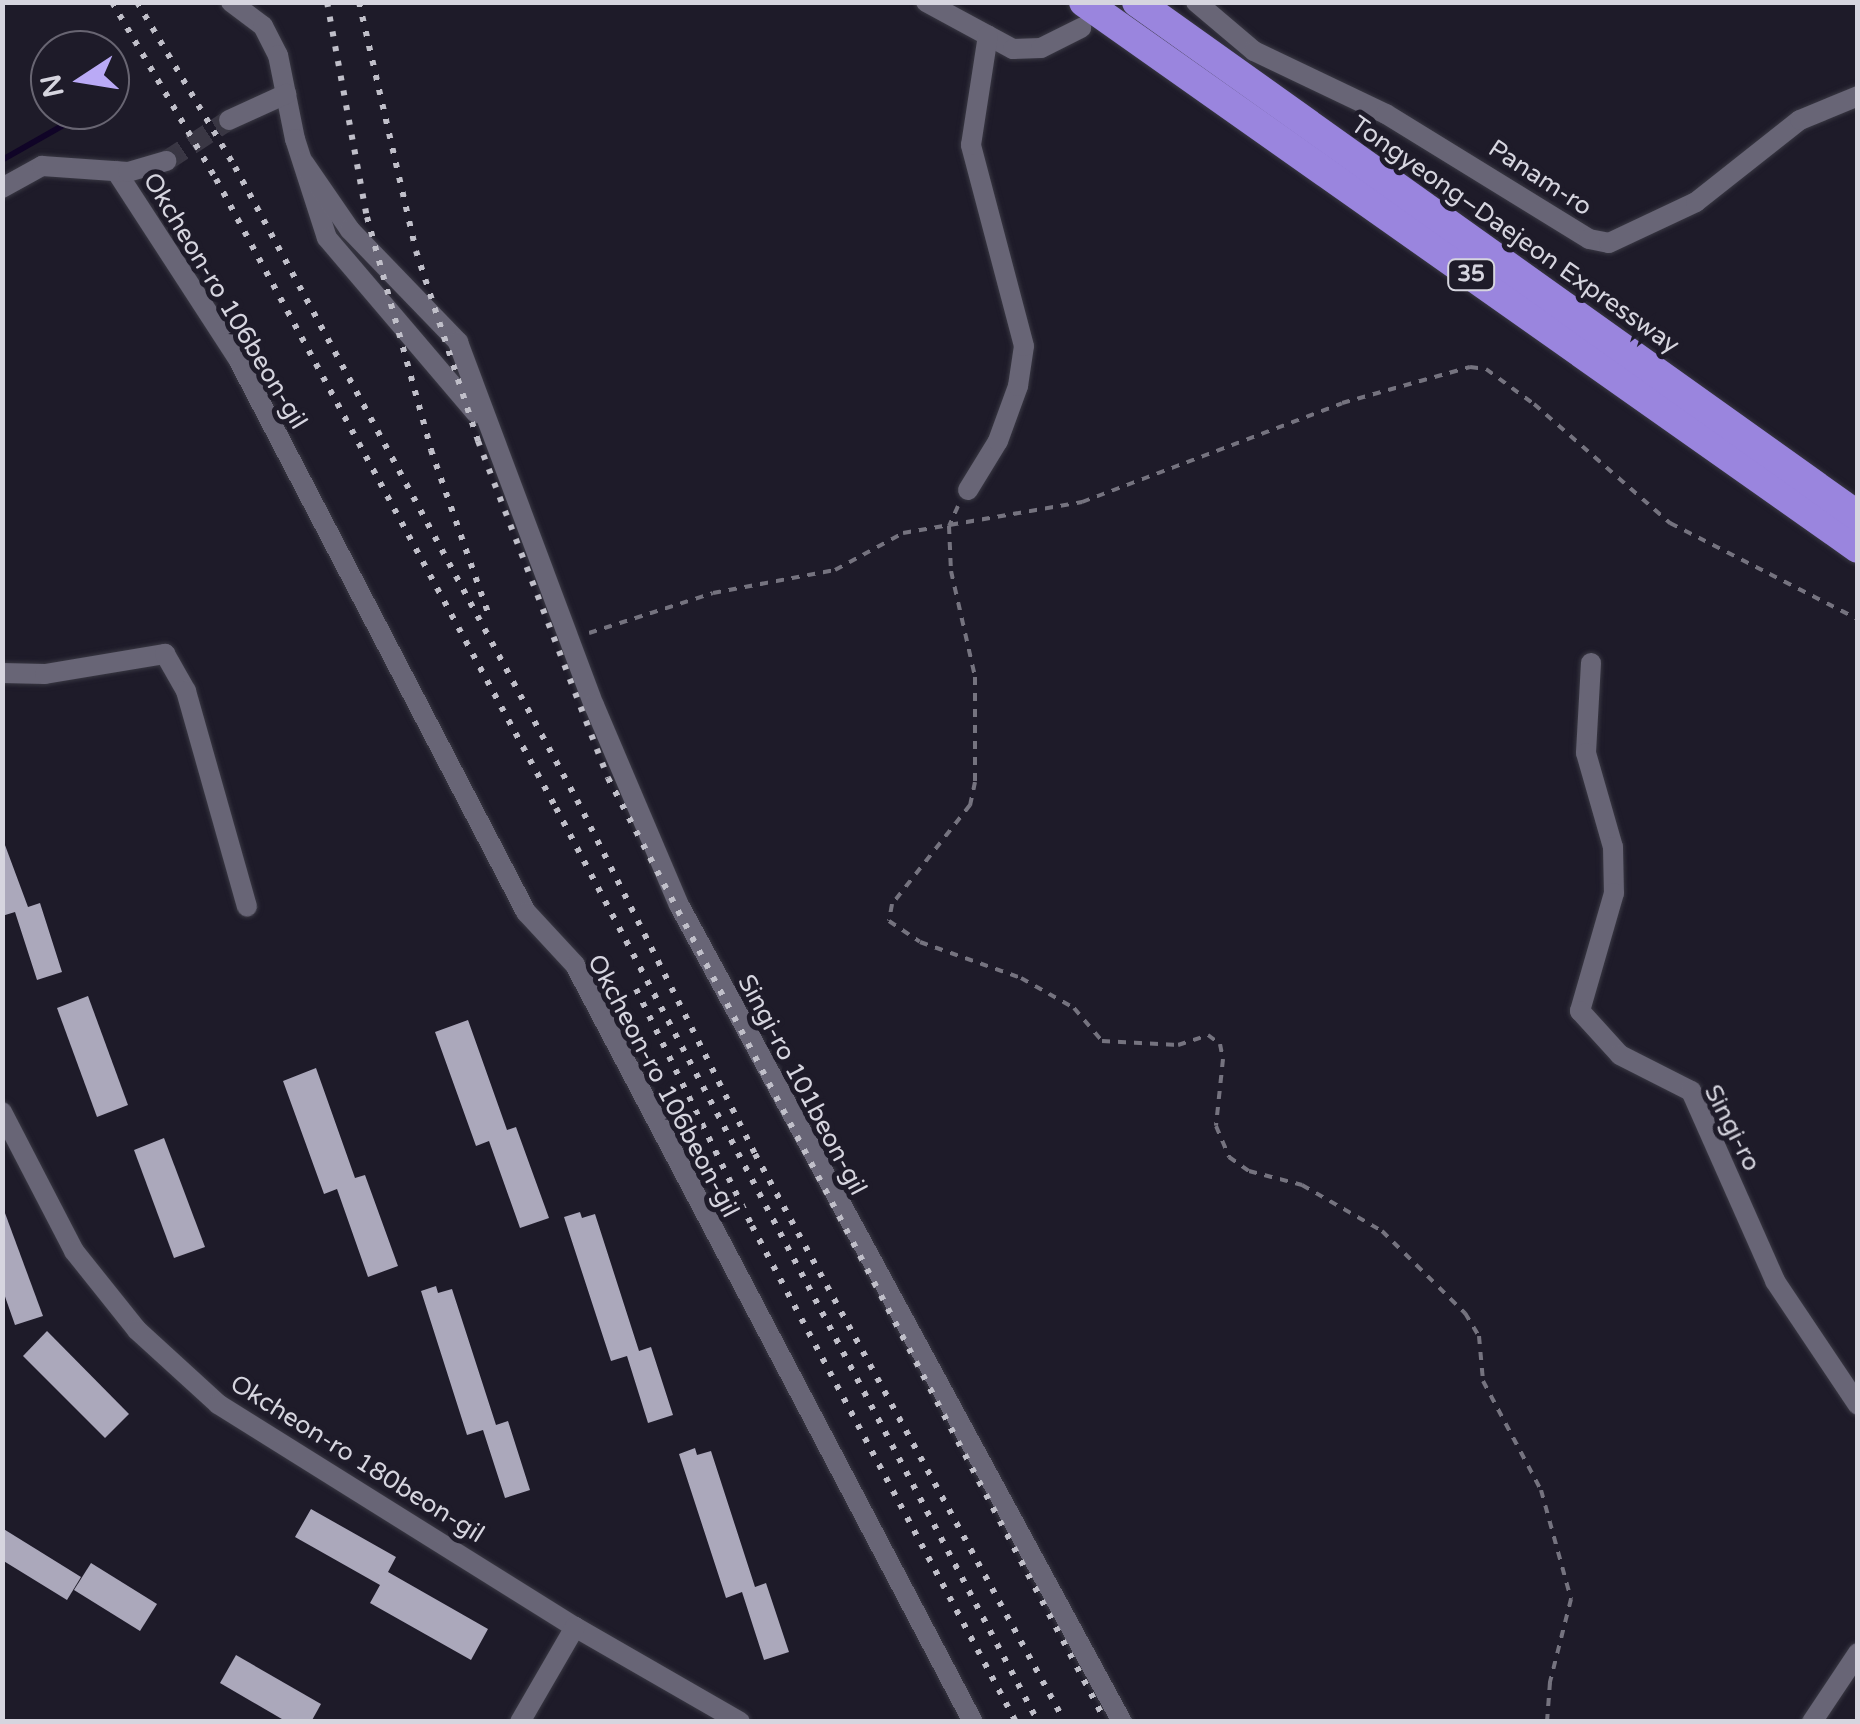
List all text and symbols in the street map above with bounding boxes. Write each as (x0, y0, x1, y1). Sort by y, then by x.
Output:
north arrow (30, 30, 130, 130)
text: N (34, 71, 72, 100)
street label: Tongyeong–Daejeon Expressway (1345, 110, 1685, 360)
street label: Panam-ro (1483, 134, 1597, 222)
street label: Okcheon-ro 106beon-gil (137, 167, 313, 435)
road number: 35 (1446, 258, 1496, 292)
street label: Okcheon-ro 106beon-gil (581, 949, 745, 1223)
street label: Singi-ro 101beon-gil (731, 970, 873, 1200)
street label: Singi-ro (1697, 1080, 1767, 1176)
street label: Okcheon-ro 180beon-gil (225, 1368, 489, 1550)

